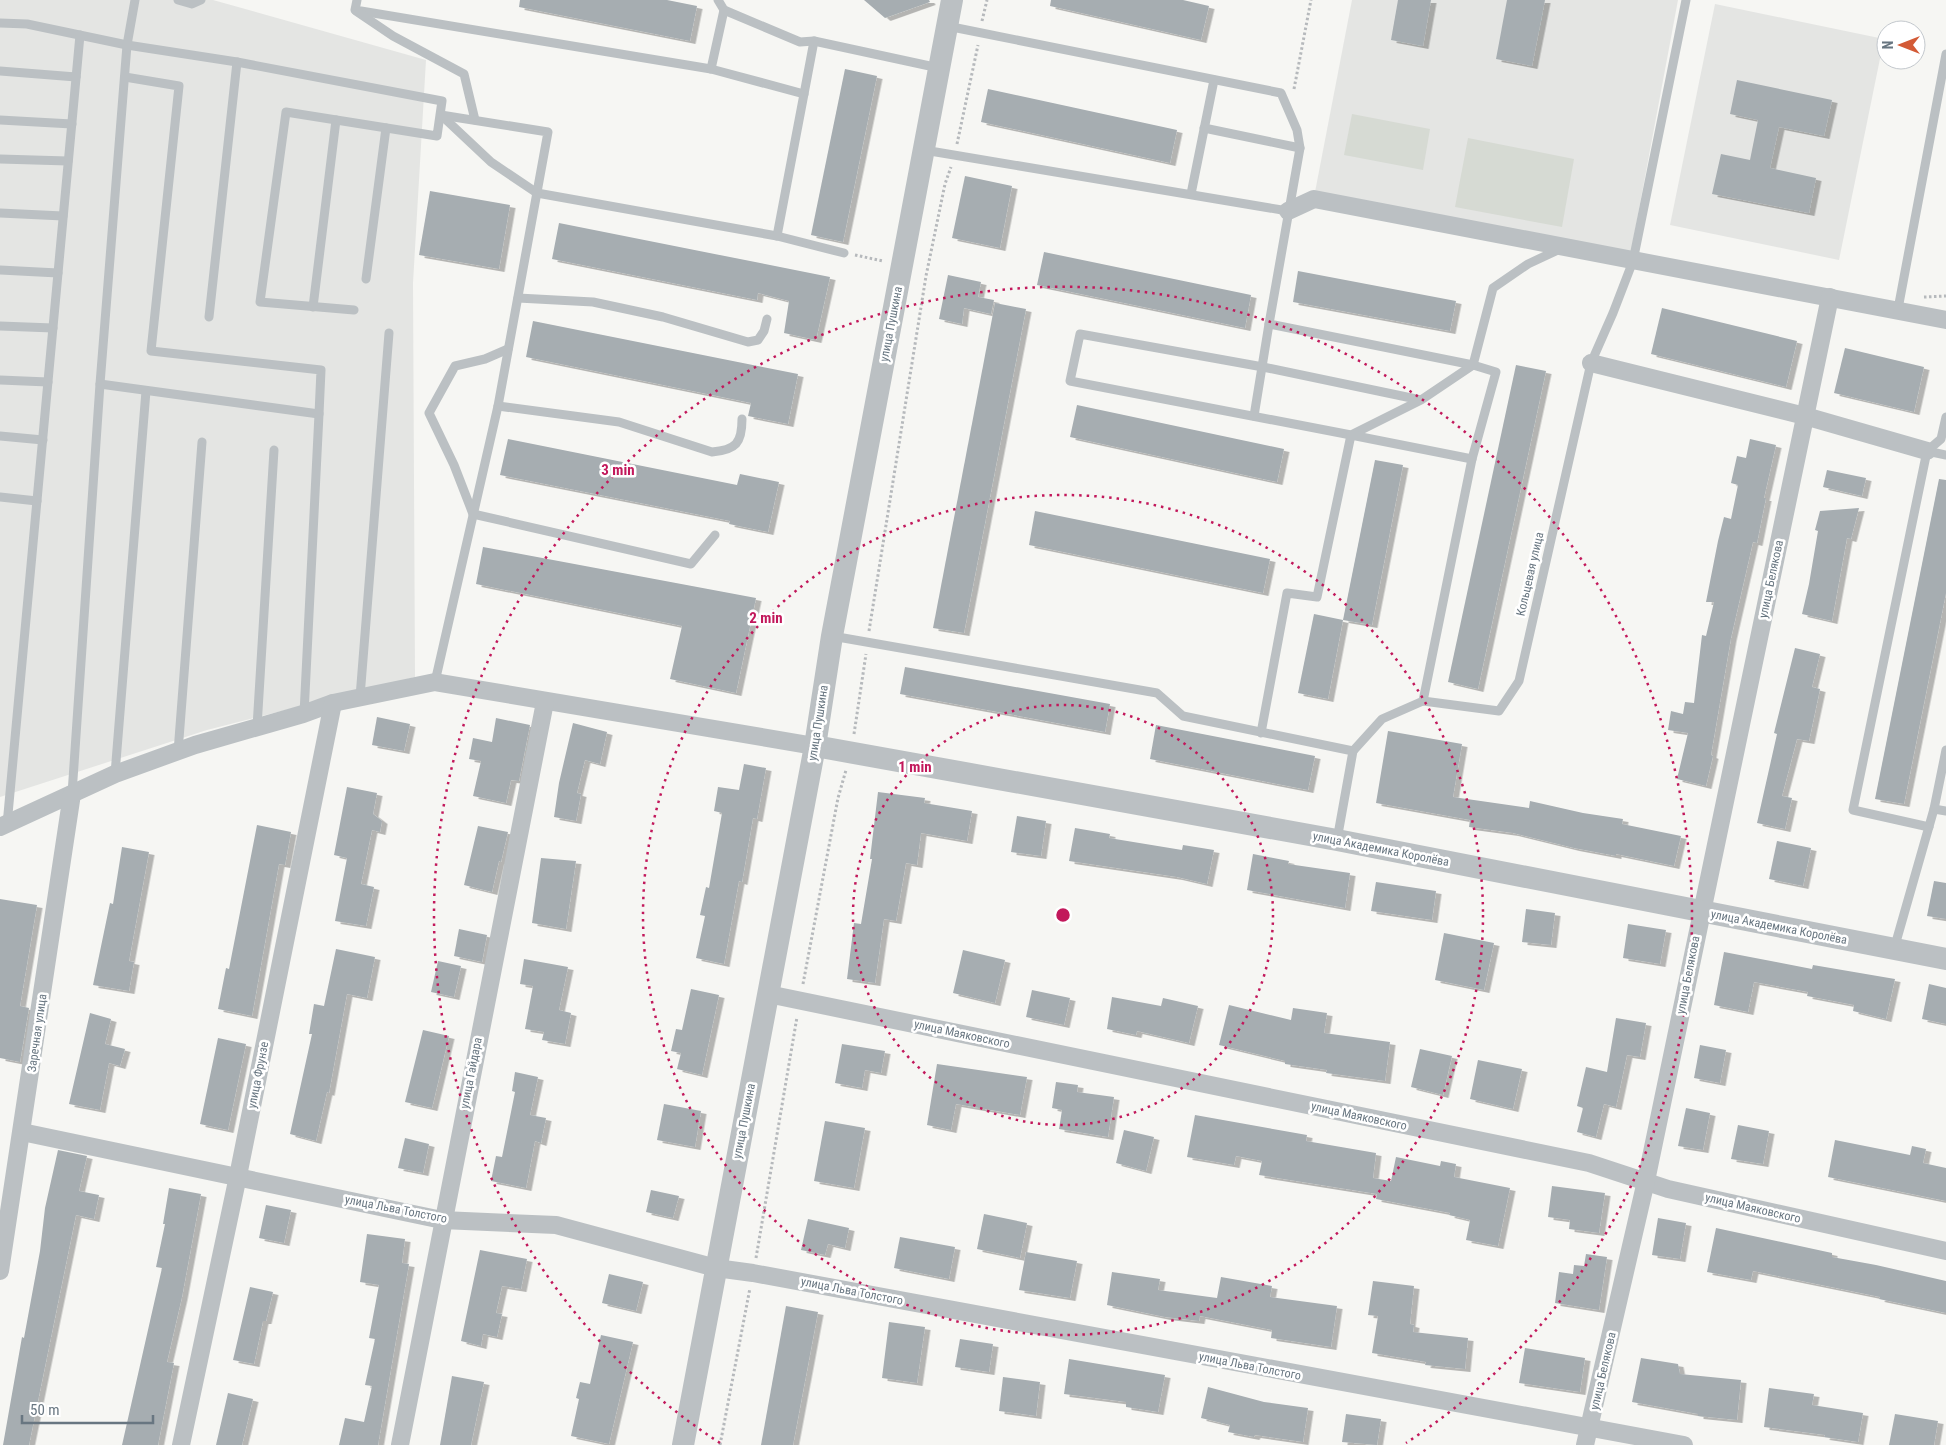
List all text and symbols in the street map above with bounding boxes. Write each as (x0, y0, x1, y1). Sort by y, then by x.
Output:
north arrow (1876, 20, 1926, 70)
text: N (1880, 41, 1896, 49)
street label: улица Пушкина (877, 285, 905, 363)
text: 3 min (601, 461, 635, 479)
street label: Кольцевая улица (1514, 530, 1547, 617)
street label: улица Белякова (1756, 538, 1786, 619)
text: 2 min (749, 609, 783, 627)
street label: улица Пушкина (805, 684, 831, 762)
text: 1 min (898, 758, 932, 776)
street label: улица Академика Королёва (1312, 829, 1451, 869)
centre of rings (1054, 906, 1072, 924)
street label: улица Академика Королёва (1710, 907, 1849, 947)
street label: улица Белякова (1674, 934, 1702, 1015)
street label: Заречная улица (25, 993, 49, 1073)
street label: улица Маяковского (913, 1017, 1011, 1051)
street label: улица Гайдара (457, 1036, 485, 1110)
street label: улица Фрунзе (245, 1040, 271, 1110)
street label: улица Пушкина (730, 1082, 758, 1160)
street label: улица Маяковского (1310, 1099, 1408, 1133)
street label: улица Маяковского (1704, 1190, 1802, 1226)
street label: улица Льва Толстого (344, 1192, 448, 1226)
street label: улица Льва Толстого (800, 1274, 904, 1308)
street label: улица Белякова (1587, 1331, 1619, 1411)
street label: улица Льва Толстого (1198, 1349, 1302, 1383)
scale bar (22, 1392, 154, 1424)
text: 50 m (30, 1401, 60, 1419)

